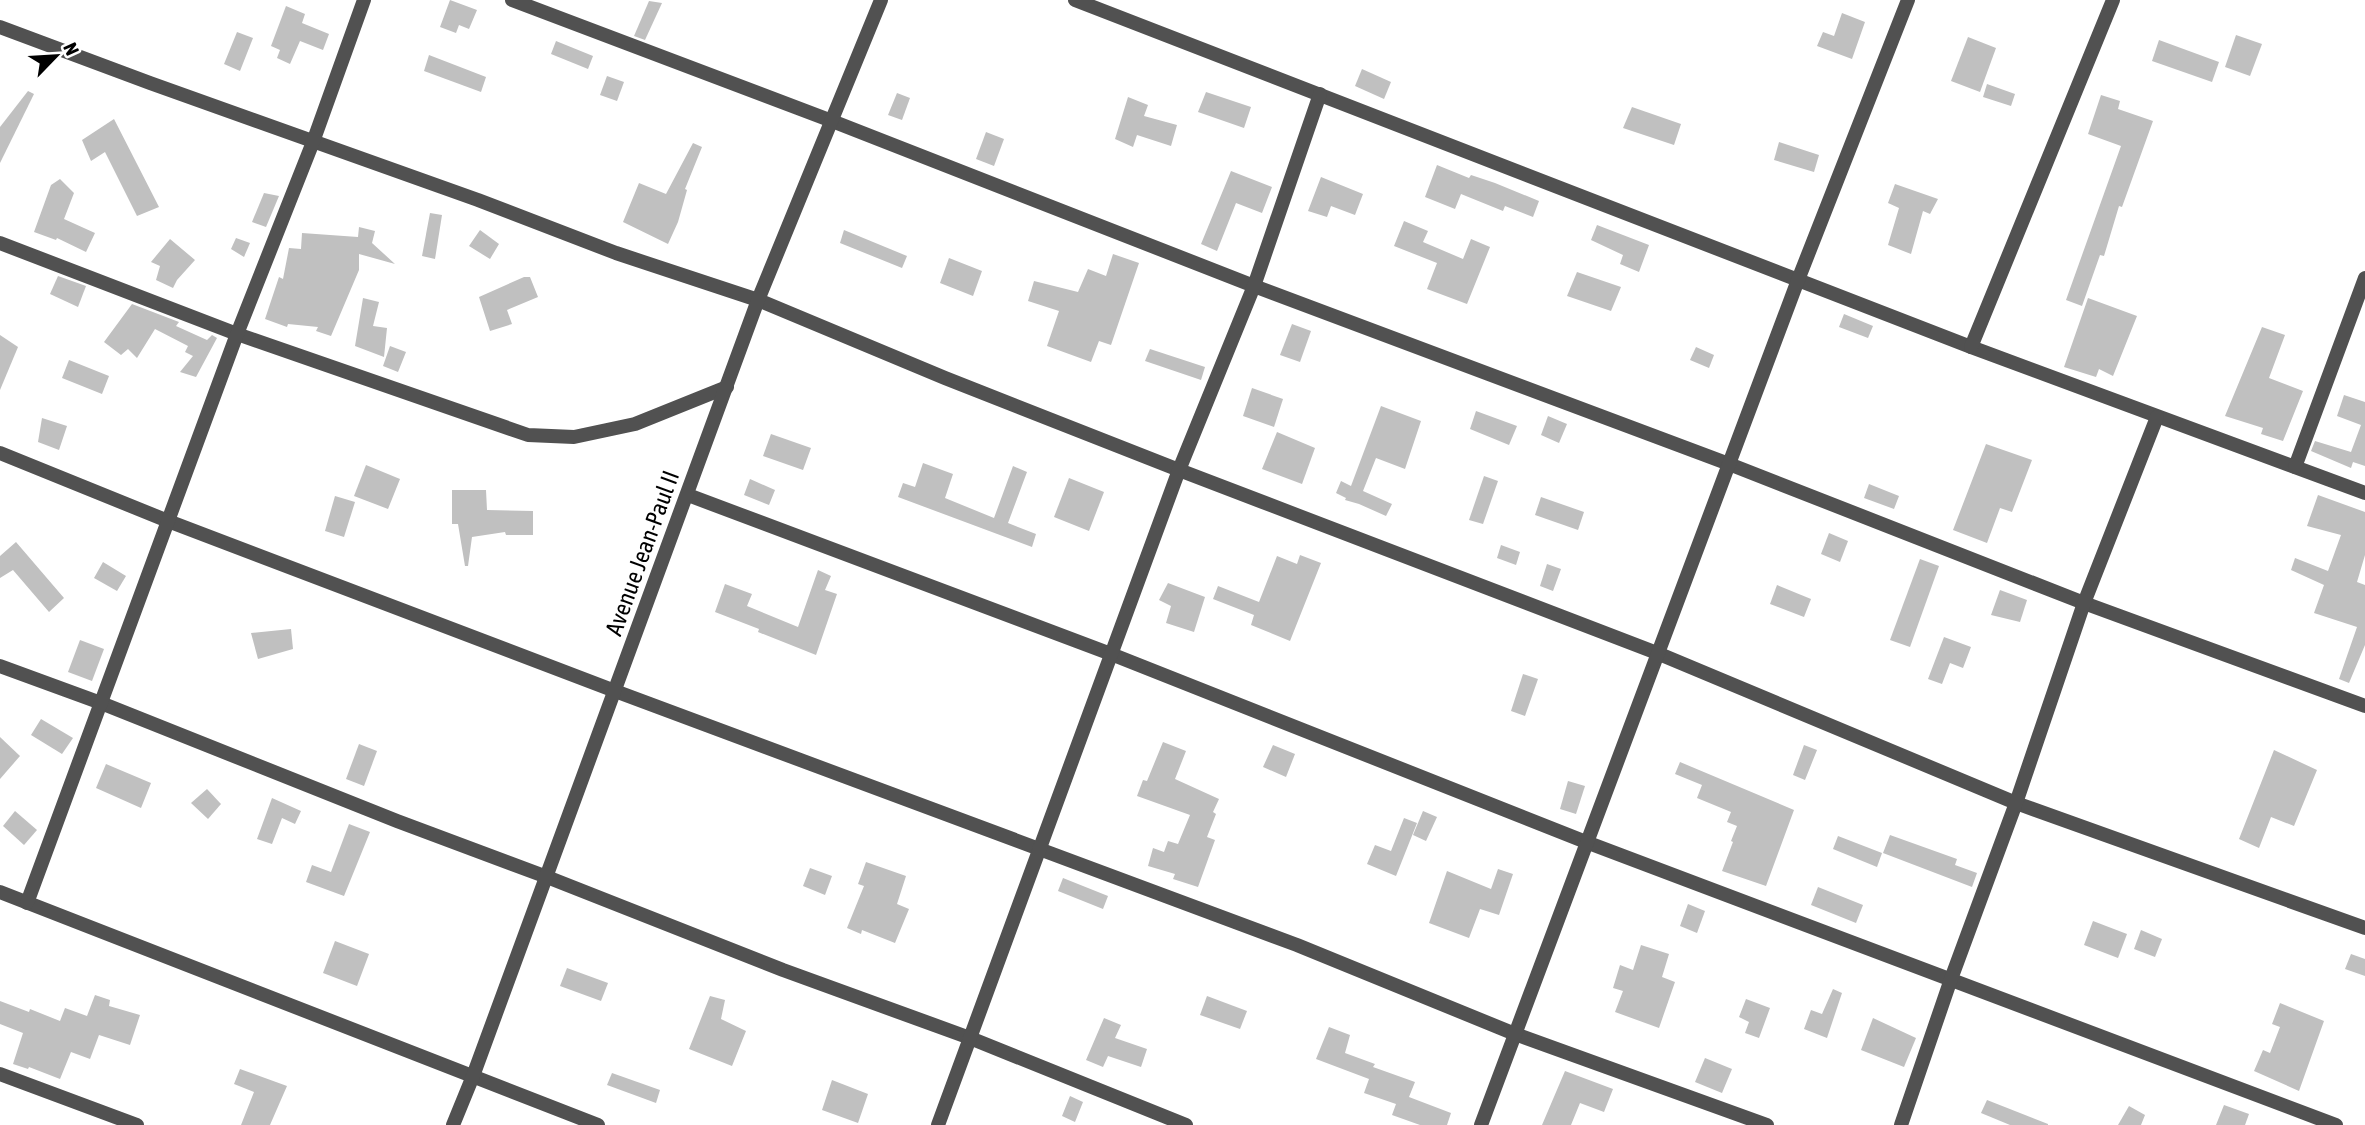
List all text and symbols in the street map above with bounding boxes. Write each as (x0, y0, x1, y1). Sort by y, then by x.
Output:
north arrow (21, 21, 91, 91)
text: N (59, 39, 84, 59)
street label: Avenue Jean-Paul II (600, 467, 684, 639)

